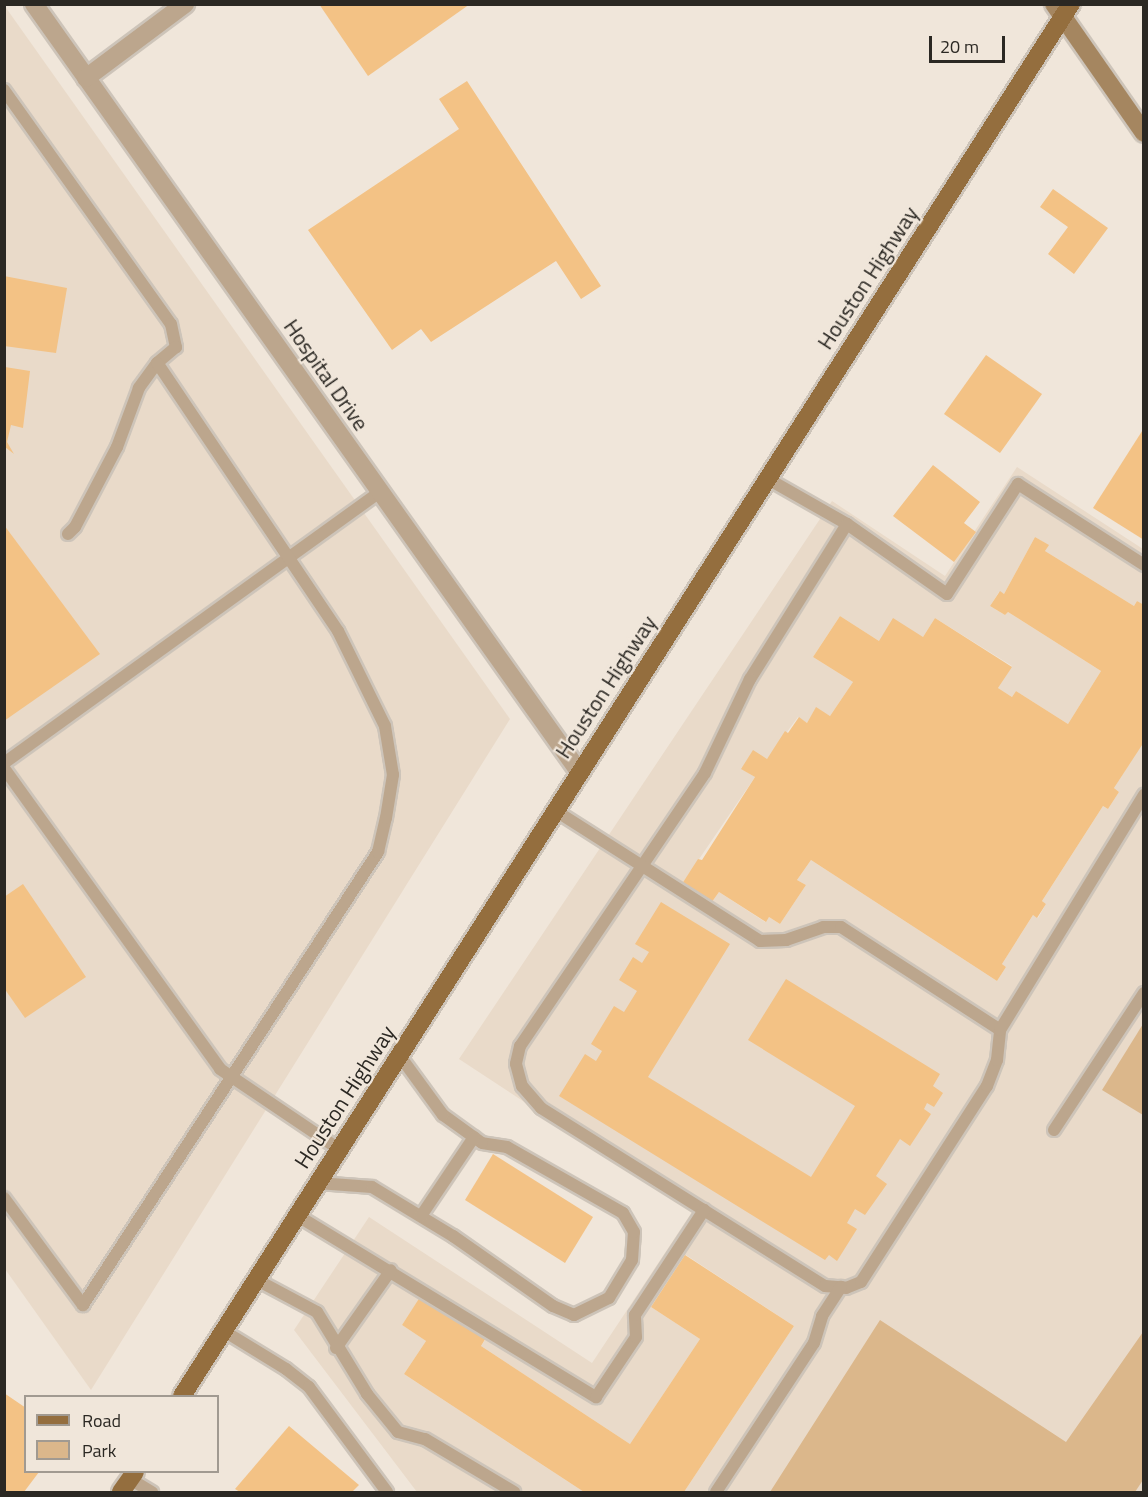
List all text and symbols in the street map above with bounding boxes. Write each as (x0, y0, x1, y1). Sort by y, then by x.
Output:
scale bar (932, 24, 1008, 62)
text: 20 m (940, 33, 979, 60)
street label: Houston Highway (812, 202, 924, 354)
street label: Hospital Drive (278, 314, 374, 436)
street label: Houston Highway (550, 611, 662, 763)
street label: Houston Highway (289, 1021, 401, 1173)
legend (24, 1395, 219, 1473)
text: Road (82, 1407, 121, 1434)
text: Park (82, 1437, 116, 1464)

